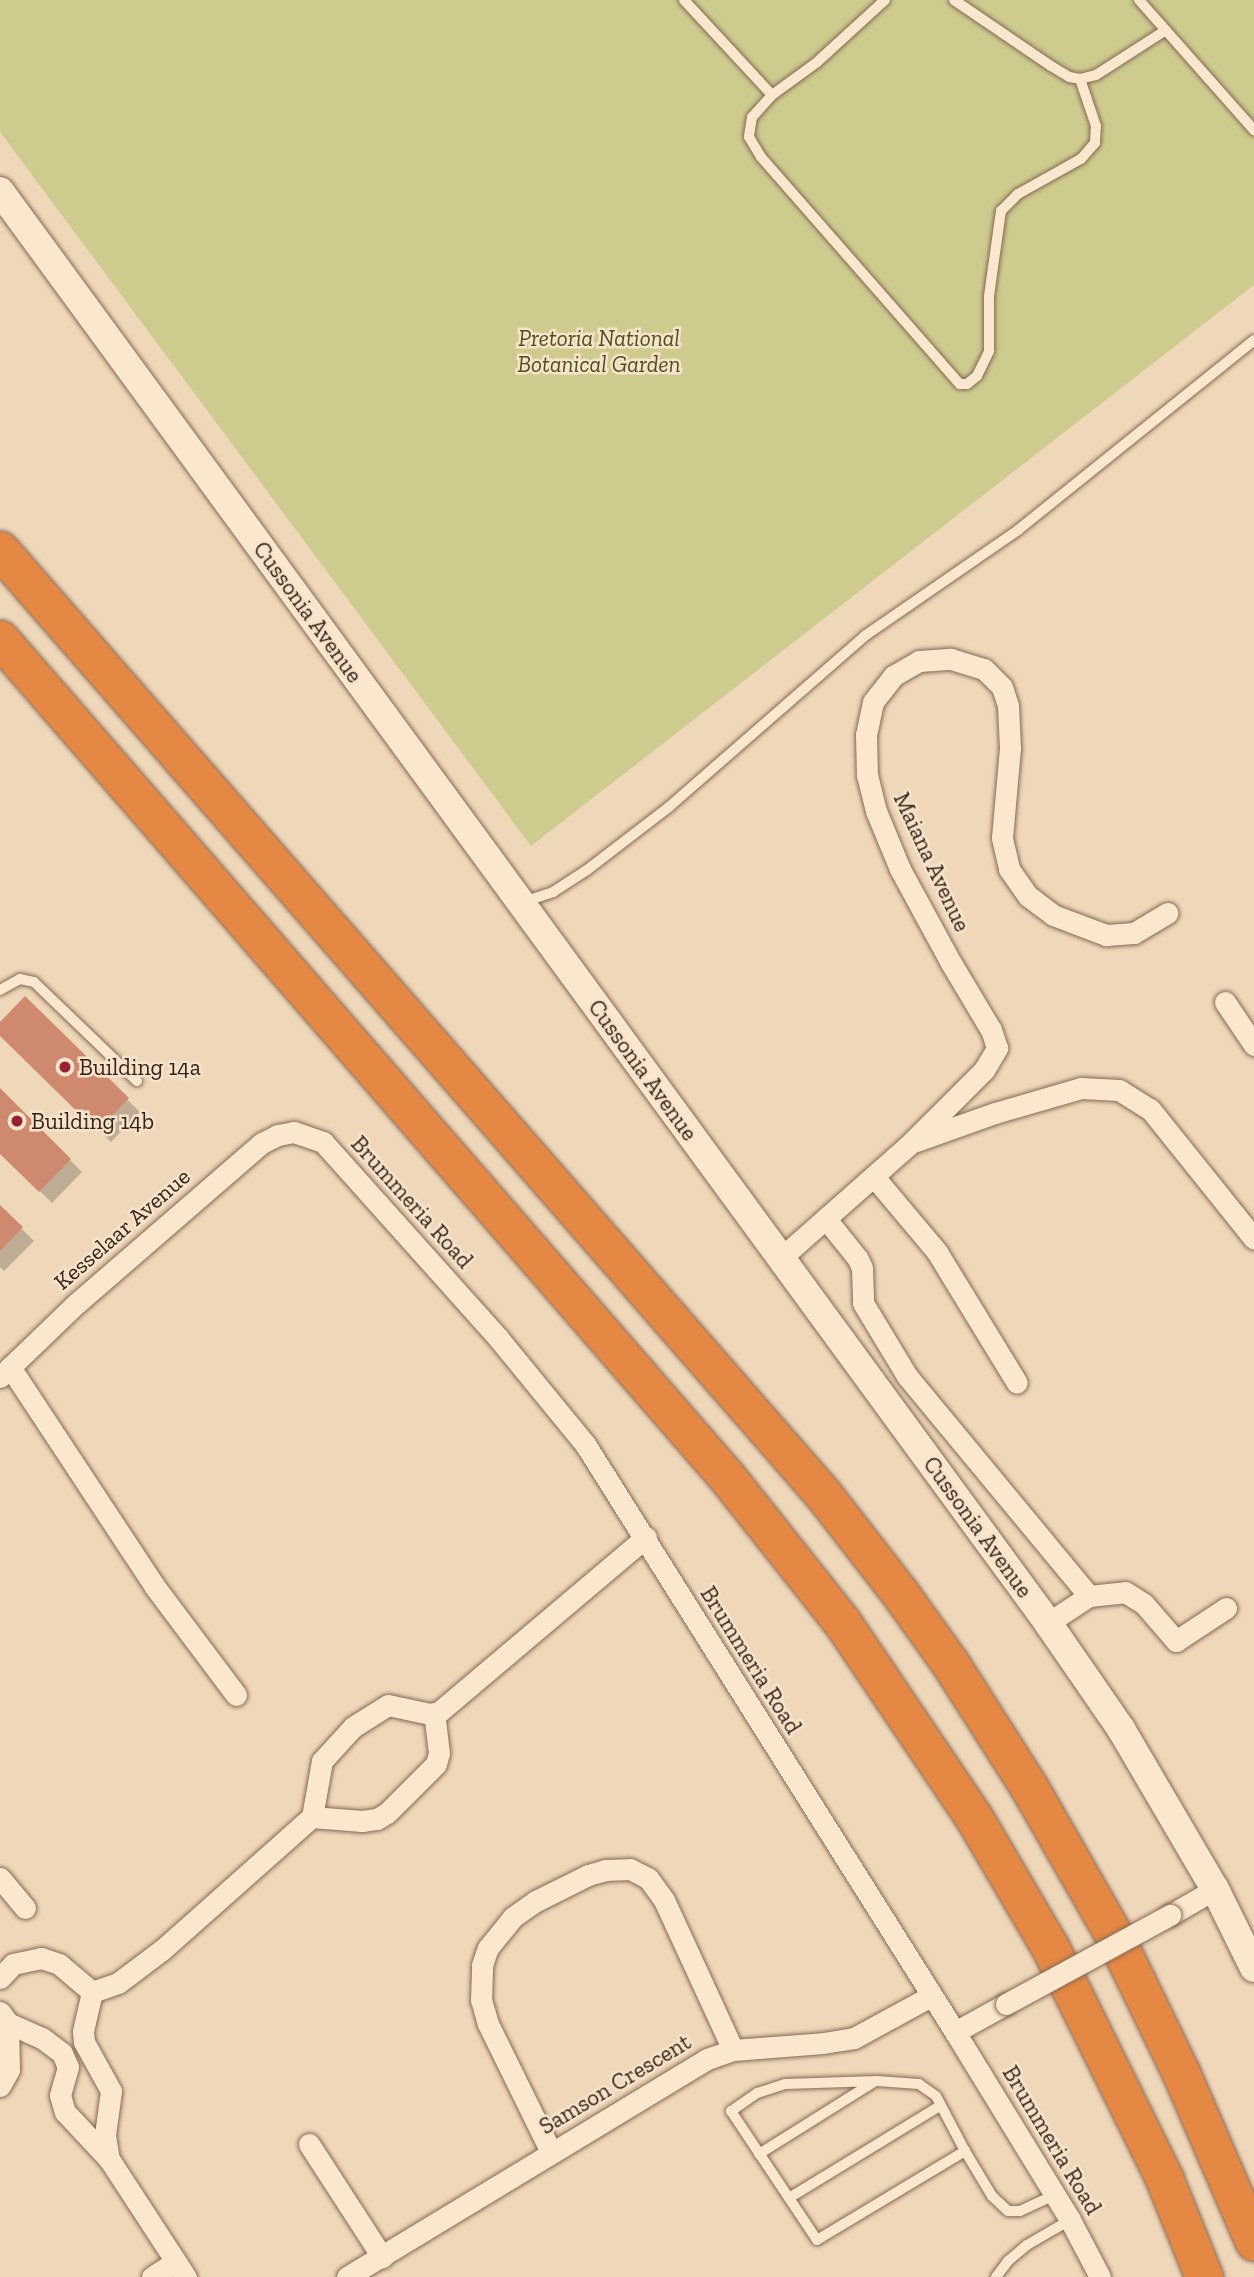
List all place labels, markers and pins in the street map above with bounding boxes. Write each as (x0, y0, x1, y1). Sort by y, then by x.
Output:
place label: Building 14a (79, 1053, 201, 1081)
marker: Building 14a (57, 1059, 73, 1075)
place label: Building 14b (31, 1107, 154, 1135)
marker: Building 14b (9, 1113, 25, 1129)

